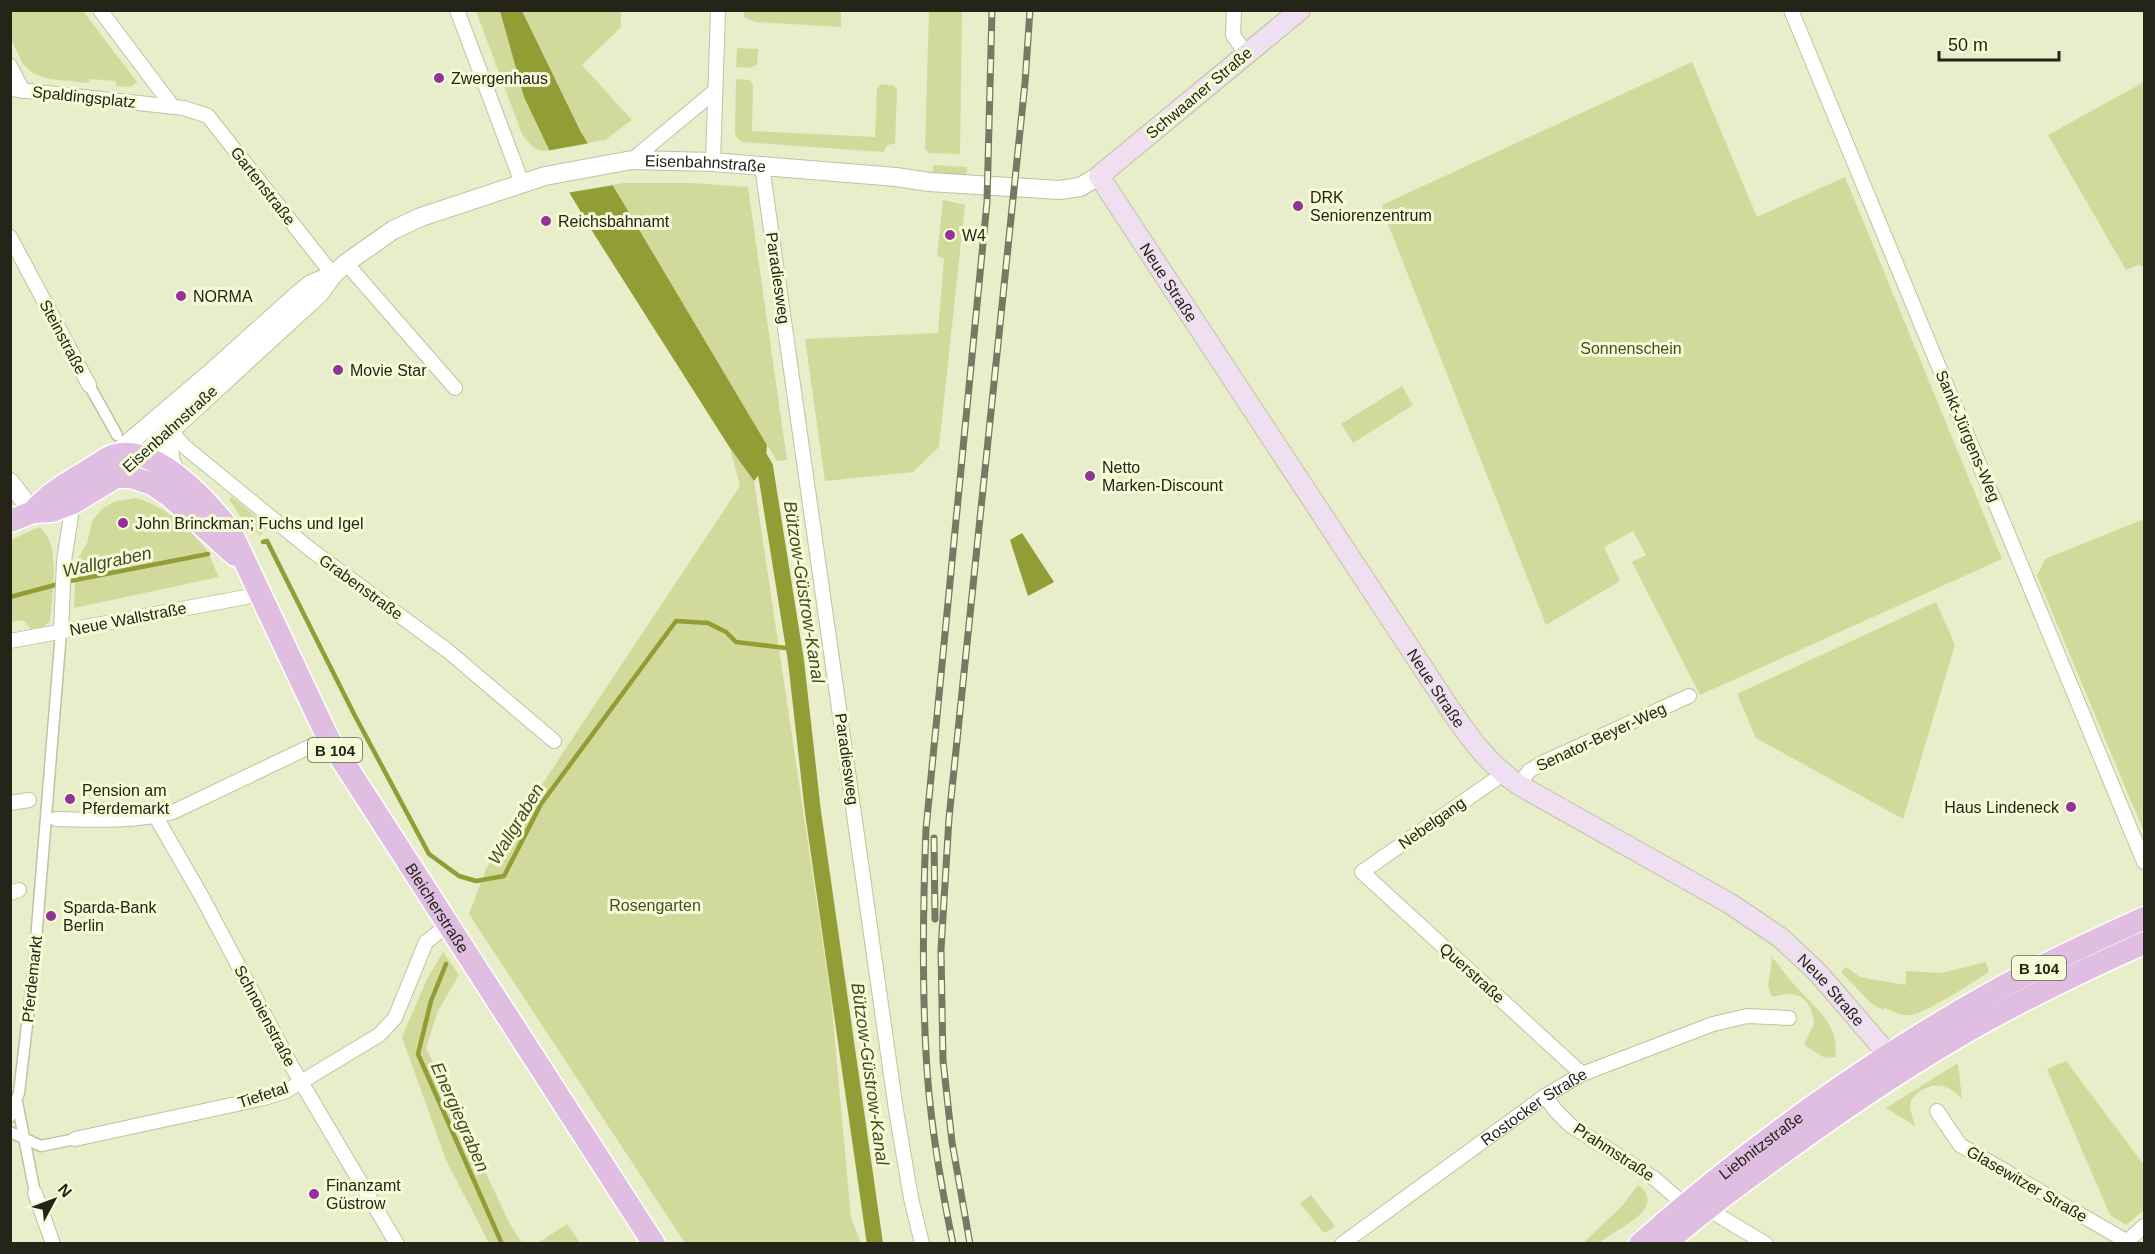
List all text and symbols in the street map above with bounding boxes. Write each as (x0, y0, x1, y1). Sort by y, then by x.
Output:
scale bar (1939, 24, 2059, 62)
text: 50 m (1948, 35, 1988, 55)
street label: Schwaaner Straße (1143, 44, 1255, 142)
place label: Zwergenhaus (451, 70, 548, 87)
marker: Zwergenhaus (432, 71, 446, 85)
street label: Spaldingsplatz (31, 83, 137, 111)
street label: Gartenstraße (227, 144, 299, 228)
street label: Eisenbahnstraße (645, 152, 767, 175)
place label: DRK Seniorenzentrum (1310, 189, 1432, 224)
marker: DRK Seniorenzentrum (1291, 199, 1305, 213)
place label: Reichsbahnamt (558, 213, 670, 230)
marker: Reichsbahnamt (539, 214, 553, 228)
place label: W4 (962, 227, 986, 244)
marker: W4 (943, 228, 957, 242)
street label: Paradiesweg (763, 231, 793, 325)
street label: Neue Straße (1137, 240, 1201, 325)
place label: NORMA (193, 288, 253, 305)
marker: NORMA (174, 289, 188, 303)
street label: Steinstraße (36, 297, 90, 377)
park label: Sonnenschein (1580, 340, 1682, 357)
place label: Movie Star (350, 362, 427, 379)
marker: Movie Star (331, 363, 345, 377)
street label: Sankt-Jürgens-Weg (1933, 368, 2003, 504)
street label: Eisenbahnstraße (119, 382, 221, 476)
place label: Netto Marken-Discount (1102, 459, 1223, 494)
marker: Netto Marken-Discount (1083, 469, 1097, 483)
water label: Bützow-Güstrow-Kanal (780, 500, 828, 685)
place label: John Brinckman; Fuchs und Igel (135, 515, 364, 532)
marker: John Brinckman; Fuchs und Igel (116, 516, 130, 530)
water label: Wallgraben (61, 543, 153, 581)
street label: Grabenstraße (316, 551, 406, 623)
street label: Neue Wallstraße (68, 599, 188, 639)
street label: Neue Straße (1404, 646, 1469, 731)
street label: Senator-Beyer-Weg (1533, 699, 1669, 775)
street label: Paradiesweg (832, 712, 862, 806)
road number: B 104 (308, 738, 362, 762)
water label: Wallgraben (484, 780, 548, 868)
place label: Pension am Pferdemarkt (82, 782, 170, 817)
marker: Pension am Pferdemarkt (63, 792, 77, 806)
street label: Nebelgang (1395, 794, 1469, 852)
place label: Haus Lindeneck (1944, 799, 2060, 816)
marker: Haus Lindeneck (2064, 800, 2078, 814)
street label: Bleicherstraße (402, 860, 473, 956)
park label: Rosengarten (609, 897, 701, 914)
place label: Sparda-Bank Berlin (63, 899, 157, 934)
marker: Sparda-Bank Berlin (44, 909, 58, 923)
street label: Pferdemarkt (19, 934, 45, 1023)
street label: Querstraße (1436, 940, 1508, 1006)
street label: Neue Straße (1795, 950, 1868, 1029)
road number: B 104 (2012, 956, 2066, 980)
street label: Schnoienstraße (231, 963, 299, 1070)
water label: Bützow-Güstrow-Kanal (847, 981, 893, 1168)
water label: Energiegraben (427, 1059, 493, 1175)
street label: Rostocker Straße (1477, 1065, 1590, 1149)
street label: Tiefetal (236, 1079, 290, 1111)
street label: Liebnitzstraße (1716, 1108, 1806, 1183)
street label: Prahmstraße (1571, 1120, 1657, 1184)
street label: Glasewitzer Straße (1964, 1143, 2090, 1225)
north arrow (24, 1170, 84, 1230)
place label: Finanzamt Güstrow (326, 1177, 401, 1212)
text: N (55, 1181, 75, 1200)
marker: Finanzamt Güstrow (307, 1187, 321, 1201)

